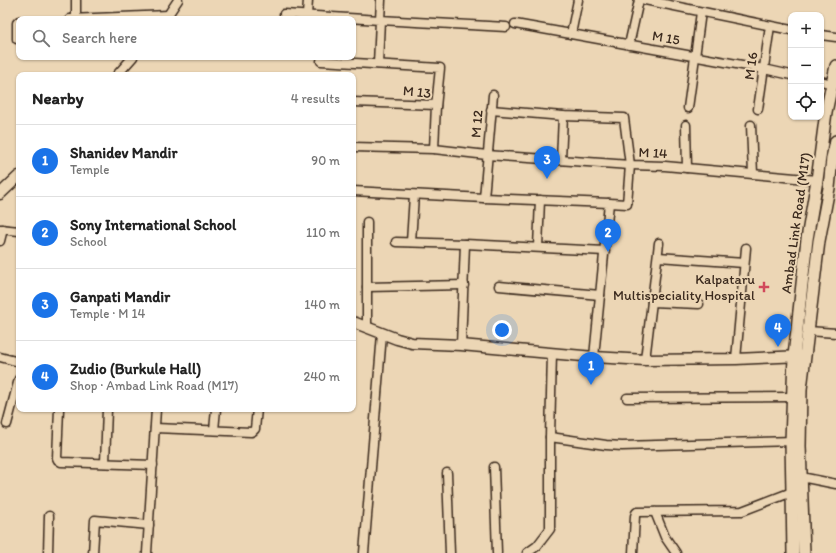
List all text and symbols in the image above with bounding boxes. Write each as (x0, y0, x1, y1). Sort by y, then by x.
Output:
map controls (788, 12, 824, 120)
button: + (788, 12, 824, 48)
search box (16, 16, 356, 60)
icon: search (30, 27, 52, 49)
street label: M 15 (651, 27, 681, 49)
text: Search here (62, 29, 137, 47)
button: − (788, 48, 824, 84)
street label: M 16 (741, 51, 761, 81)
street label: M 13 (402, 82, 432, 102)
button: locate (788, 84, 824, 120)
text: Nearby (32, 88, 84, 108)
text: 4 results (291, 91, 340, 106)
street label: M 12 (467, 109, 487, 139)
text: Shanidev Mandir (70, 144, 177, 162)
street label: M 14 (638, 144, 669, 162)
pin: 3 (534, 146, 560, 179)
street label: Ambad Link Road (M17) (778, 151, 814, 295)
text: 1 (42, 153, 48, 168)
text: 90 m (311, 153, 340, 168)
text: Temple (70, 162, 109, 177)
text: Sony International School (70, 216, 236, 234)
pin: 2 (595, 219, 621, 252)
text: 2 (42, 225, 48, 240)
text: 110 m (306, 225, 340, 240)
text: School (70, 234, 107, 249)
place label: Kalpataru Multispeciality Hospital (613, 271, 755, 304)
marker: Kalpataru Multispeciality Hospital (758, 281, 770, 293)
text: Ganpati Mandir (70, 288, 170, 306)
text: 3 (41, 297, 49, 312)
text: 140 m (304, 297, 340, 312)
text: Temple · M 14 (70, 306, 145, 321)
pin: 4 (765, 314, 791, 347)
your location (492, 320, 512, 340)
pin: 1 (578, 352, 604, 385)
text: Zudio (Burkule Hall) (70, 360, 201, 378)
text: 4 (41, 369, 49, 384)
text: 240 m (303, 369, 340, 384)
text: Shop · Ambad Link Road (M17) (70, 378, 238, 393)

